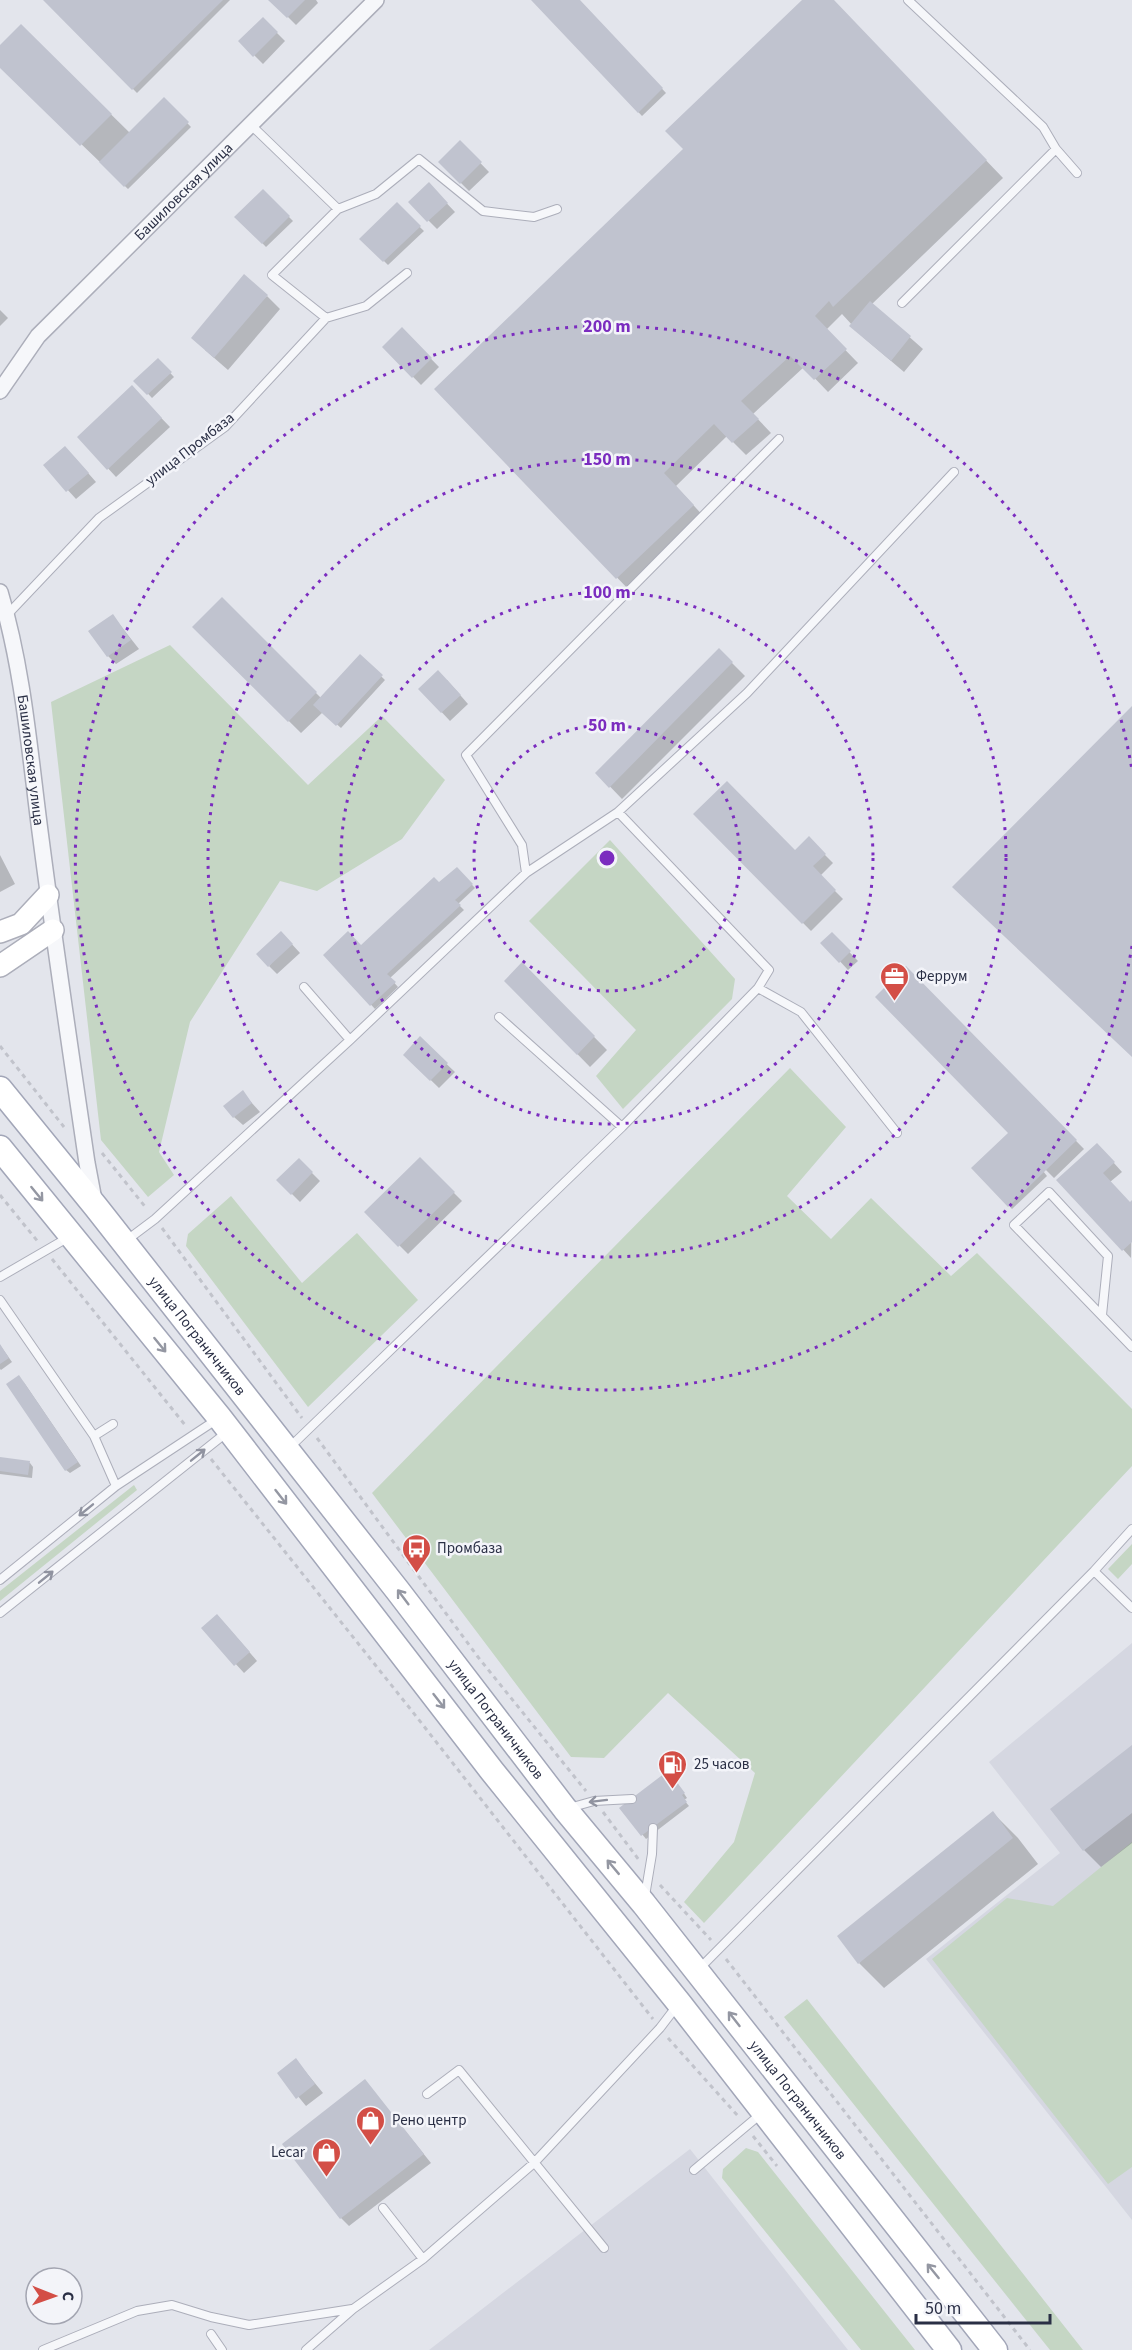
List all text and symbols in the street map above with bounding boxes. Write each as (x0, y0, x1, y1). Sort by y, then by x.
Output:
street label: Башиловская улица (129, 138, 238, 245)
text: 200 m (583, 314, 631, 339)
street label: улица Промбаза (141, 408, 239, 490)
text: 150 m (583, 447, 631, 472)
text: 100 m (583, 580, 631, 605)
street label: Башиловская улица (12, 693, 50, 827)
text: 50 m (588, 713, 626, 738)
centre of rings (597, 848, 617, 868)
office icon: Феррум (879, 960, 911, 1002)
place label: Феррум (916, 966, 968, 987)
one-way arrow (30, 1186, 43, 1202)
street label: улица Пограничников (144, 1272, 251, 1400)
one-way arrow (153, 1337, 167, 1352)
one-way arrow (190, 1449, 206, 1462)
one-way arrow (275, 1489, 288, 1505)
one-way arrow (78, 1504, 94, 1517)
bus stop icon: Промбаза (400, 1532, 432, 1574)
place label: Промбаза (437, 1538, 503, 1559)
one-way arrow (38, 1570, 54, 1583)
one-way arrow (396, 1589, 409, 1605)
street label: улица Пограничников (443, 1655, 549, 1784)
one-way arrow (433, 1693, 445, 1709)
fuel station icon: 25 часов (657, 1748, 689, 1790)
place label: 25 часов (694, 1754, 750, 1775)
one-way arrow (588, 1796, 608, 1807)
one-way arrow (606, 1860, 620, 1875)
one-way arrow (728, 2011, 741, 2027)
street label: улица Пограничников (745, 2036, 852, 2164)
shop icon: Рено центр (355, 2104, 387, 2146)
place label: Рено центр (392, 2110, 467, 2131)
shop icon: Lecar (310, 2136, 342, 2178)
place label: Lecar (271, 2142, 306, 2163)
one-way arrow (926, 2264, 939, 2280)
north arrow (24, 2266, 84, 2326)
scale bar (916, 2287, 1050, 2325)
text: С (57, 2291, 79, 2301)
text: 50 m (925, 2296, 961, 2321)

